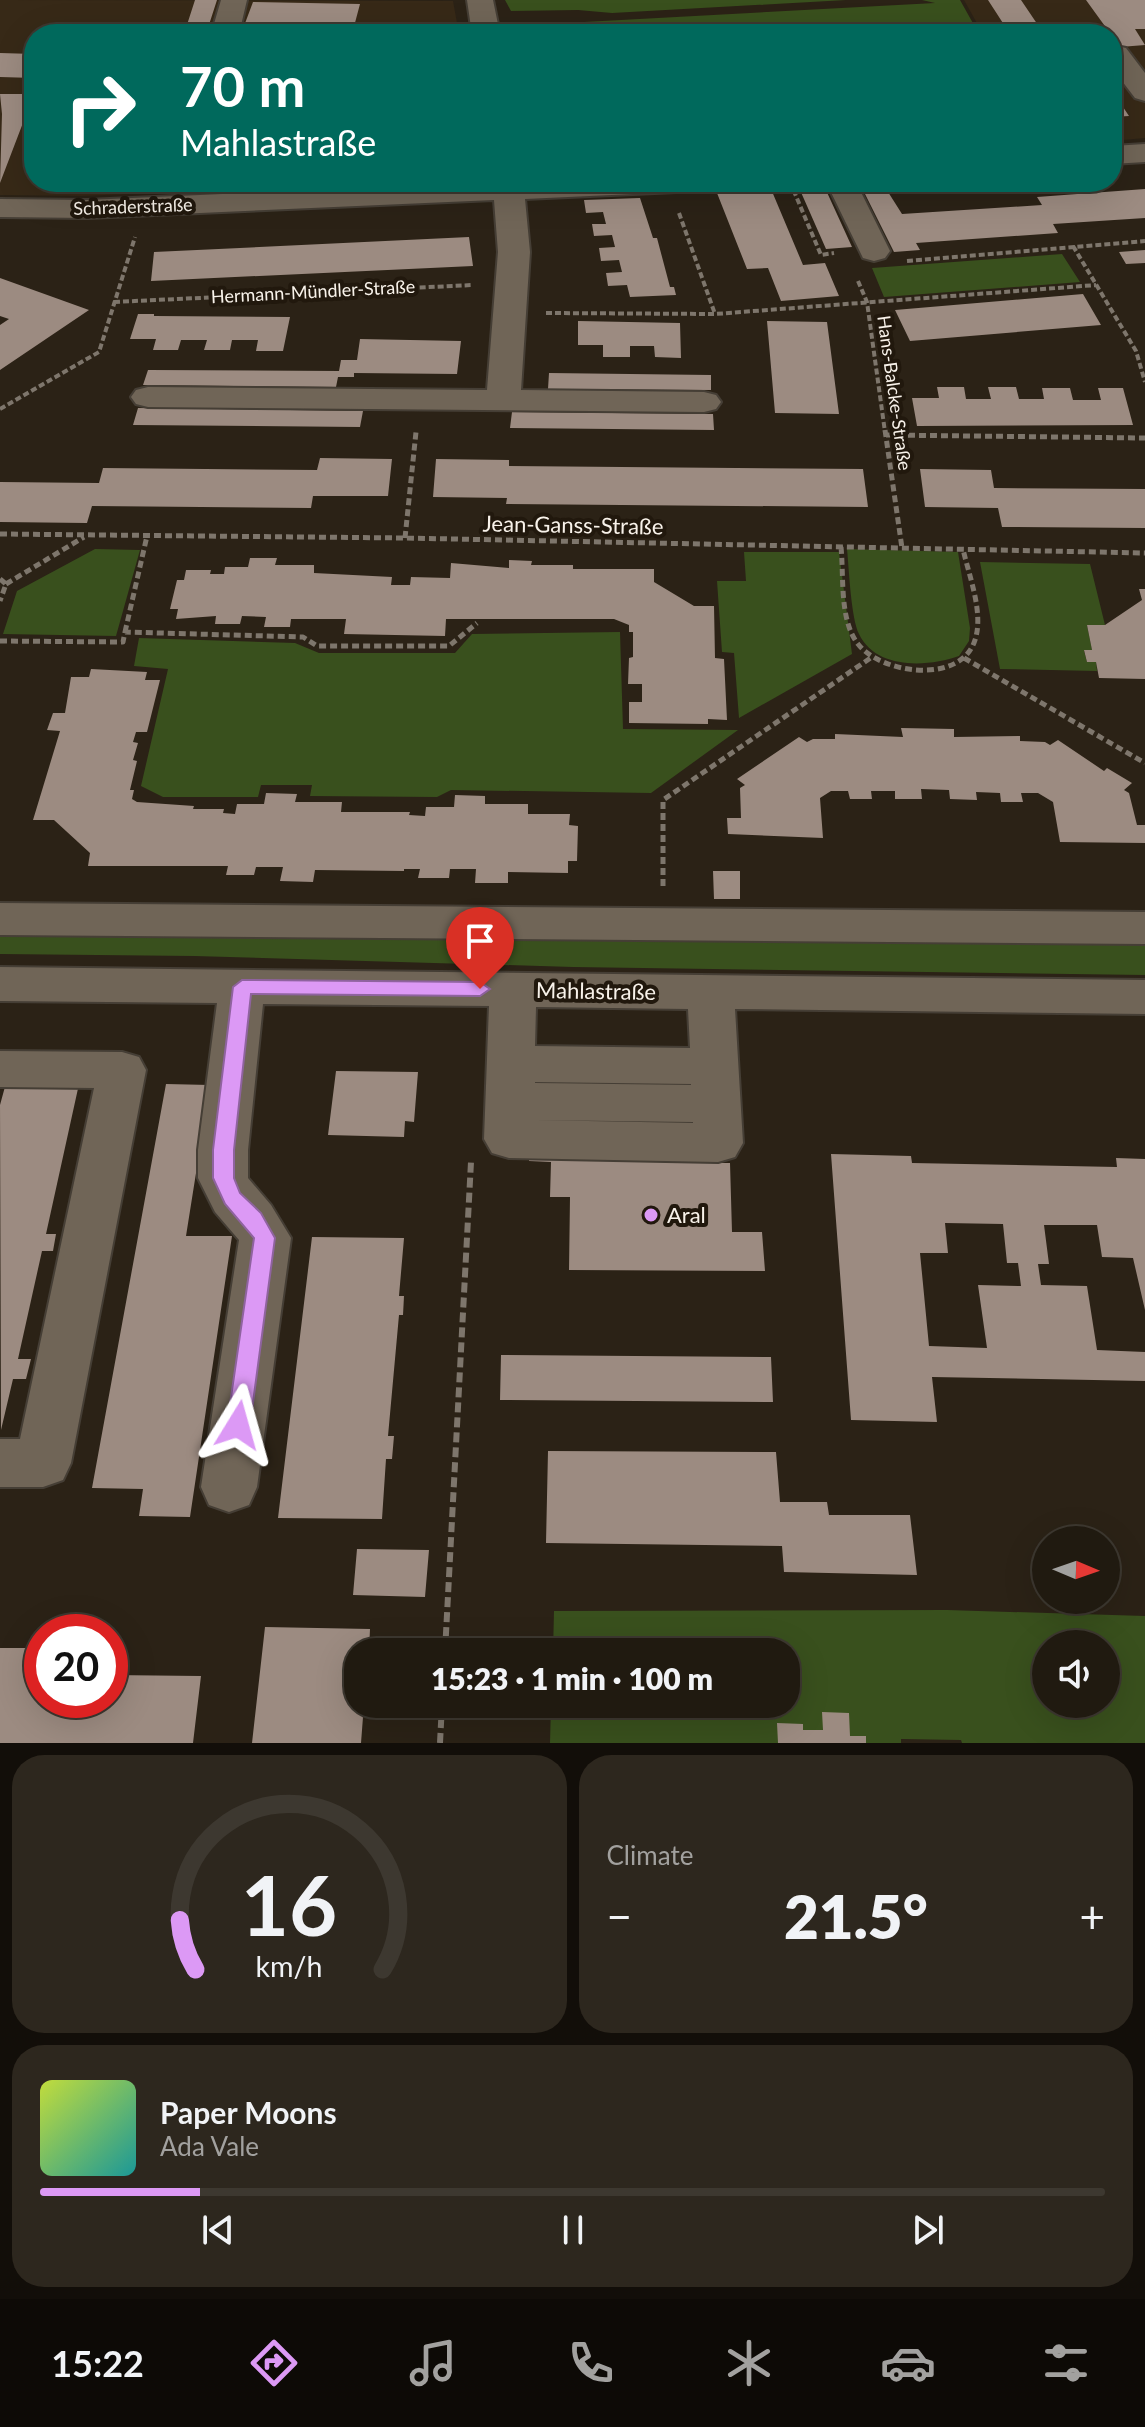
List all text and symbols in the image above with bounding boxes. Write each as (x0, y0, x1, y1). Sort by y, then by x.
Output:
text: 70 m (180, 52, 305, 119)
icon: right (48, 56, 152, 160)
text: Mahlastraße (180, 120, 376, 164)
street label: Schraderstraße (73, 193, 193, 219)
street label: Hermann-Mündler-Straße (210, 275, 416, 307)
street label: Hans-Balcke-Straße (873, 314, 917, 472)
street label: Jean-Ganss-Straße (482, 509, 664, 540)
pin (446, 907, 514, 989)
icon: arrive (458, 919, 502, 963)
street label: Mahlastraße (536, 976, 656, 1005)
place label: Aral (667, 1201, 706, 1228)
marker: Aral (642, 1206, 660, 1224)
position arrow (196, 1383, 280, 1467)
north arrow (1032, 1526, 1120, 1614)
map controls (1032, 1526, 1120, 1718)
speed limit sign: 20 (24, 1614, 128, 1718)
button: sound (1032, 1630, 1120, 1718)
text: 15:23 · 1 min · 100 m (431, 1660, 713, 1696)
text: Climate (607, 1839, 693, 1871)
text: 16 (241, 1854, 338, 1954)
text: 21.5° (784, 1880, 928, 1952)
text: − (607, 1890, 632, 1942)
text: + (1079, 1890, 1105, 1942)
text: km/h (256, 1949, 323, 1983)
text: Paper Moons (160, 2094, 337, 2130)
text: Ada Vale (160, 2130, 259, 2162)
icon: previous (196, 2208, 240, 2252)
icon: pause (551, 2208, 595, 2252)
icon: next (906, 2208, 950, 2252)
icon: directions (246, 2335, 302, 2391)
icon: music (405, 2335, 461, 2391)
icon: phone (563, 2335, 619, 2391)
icon: climate (721, 2335, 777, 2391)
icon: car (880, 2335, 936, 2391)
icon: filters (1038, 2335, 1094, 2391)
text: 15:22 (51, 2341, 144, 2385)

